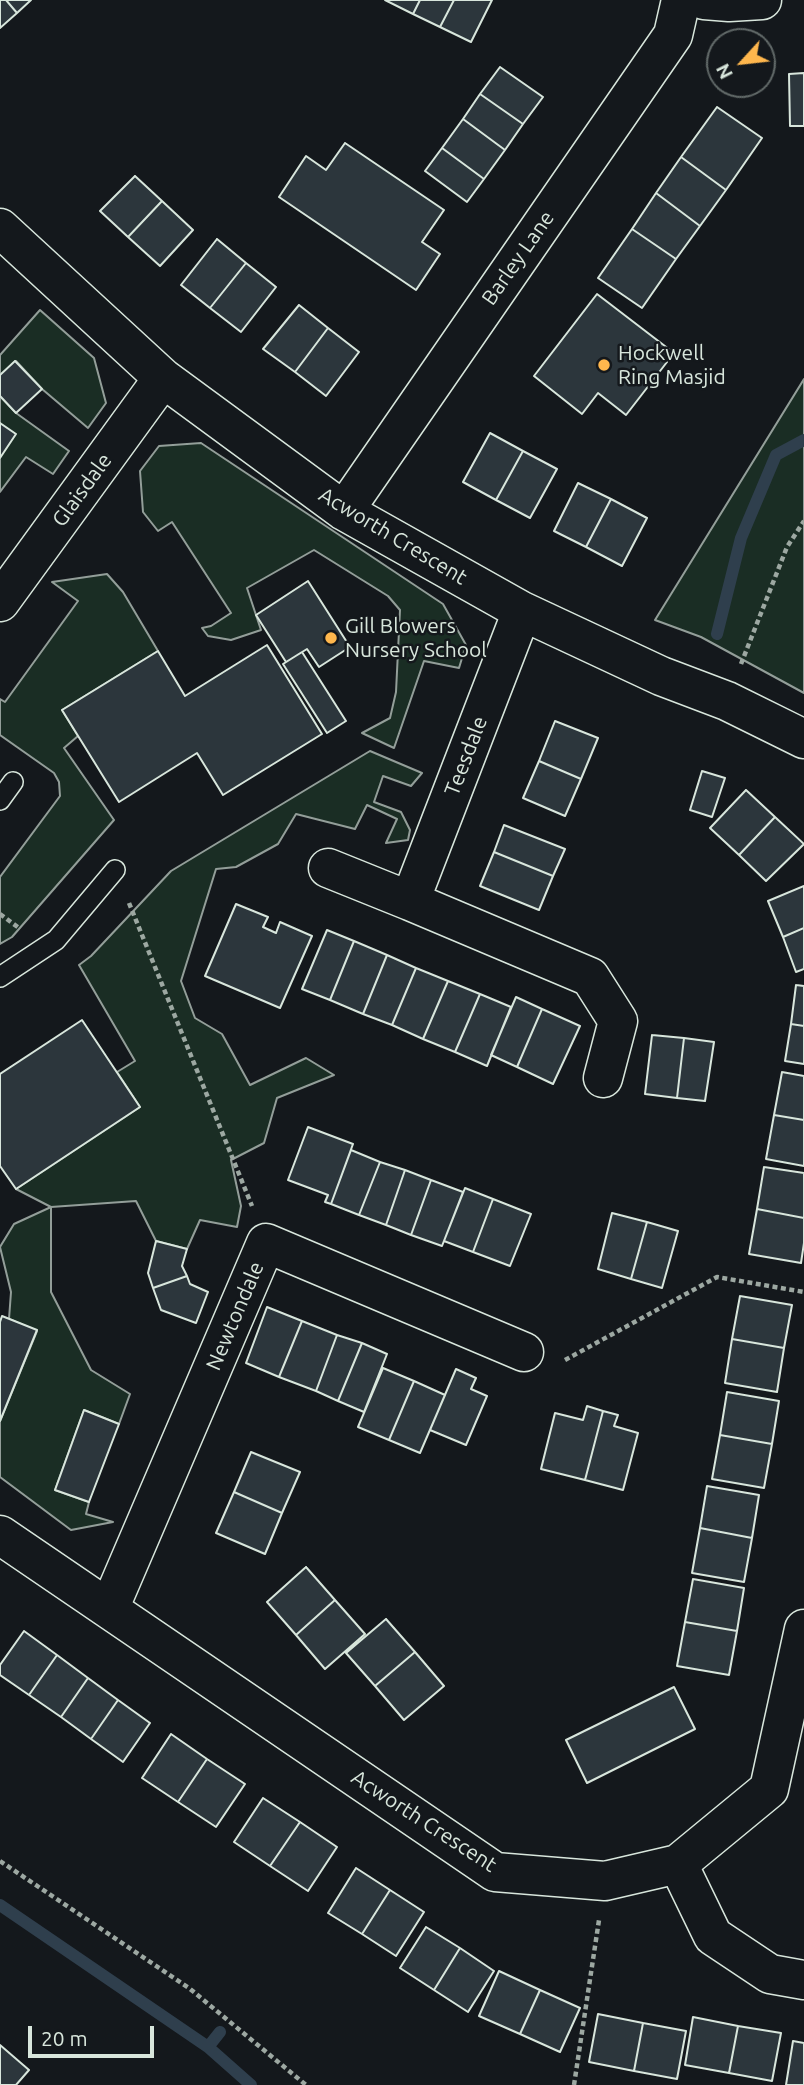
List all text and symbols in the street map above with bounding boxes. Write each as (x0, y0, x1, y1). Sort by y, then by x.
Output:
north arrow (706, 28, 776, 98)
text: N (711, 60, 737, 83)
street label: Barley Lane (476, 206, 560, 310)
place label: Hockwell Ring Masjid (618, 340, 726, 390)
marker: Hockwell Ring Masjid (596, 357, 612, 373)
street label: Glaisdale (47, 448, 117, 532)
street label: Acworth Crescent (314, 482, 472, 590)
place label: Gill Blowers Nursery School (345, 613, 487, 663)
marker: Gill Blowers Nursery School (323, 630, 339, 646)
street label: Teesdale (439, 713, 493, 799)
street label: Newtondale (201, 1258, 269, 1374)
street label: Acworth Crescent (347, 1765, 501, 1877)
scale bar (32, 2011, 158, 2056)
text: 20 m (41, 2026, 88, 2050)

